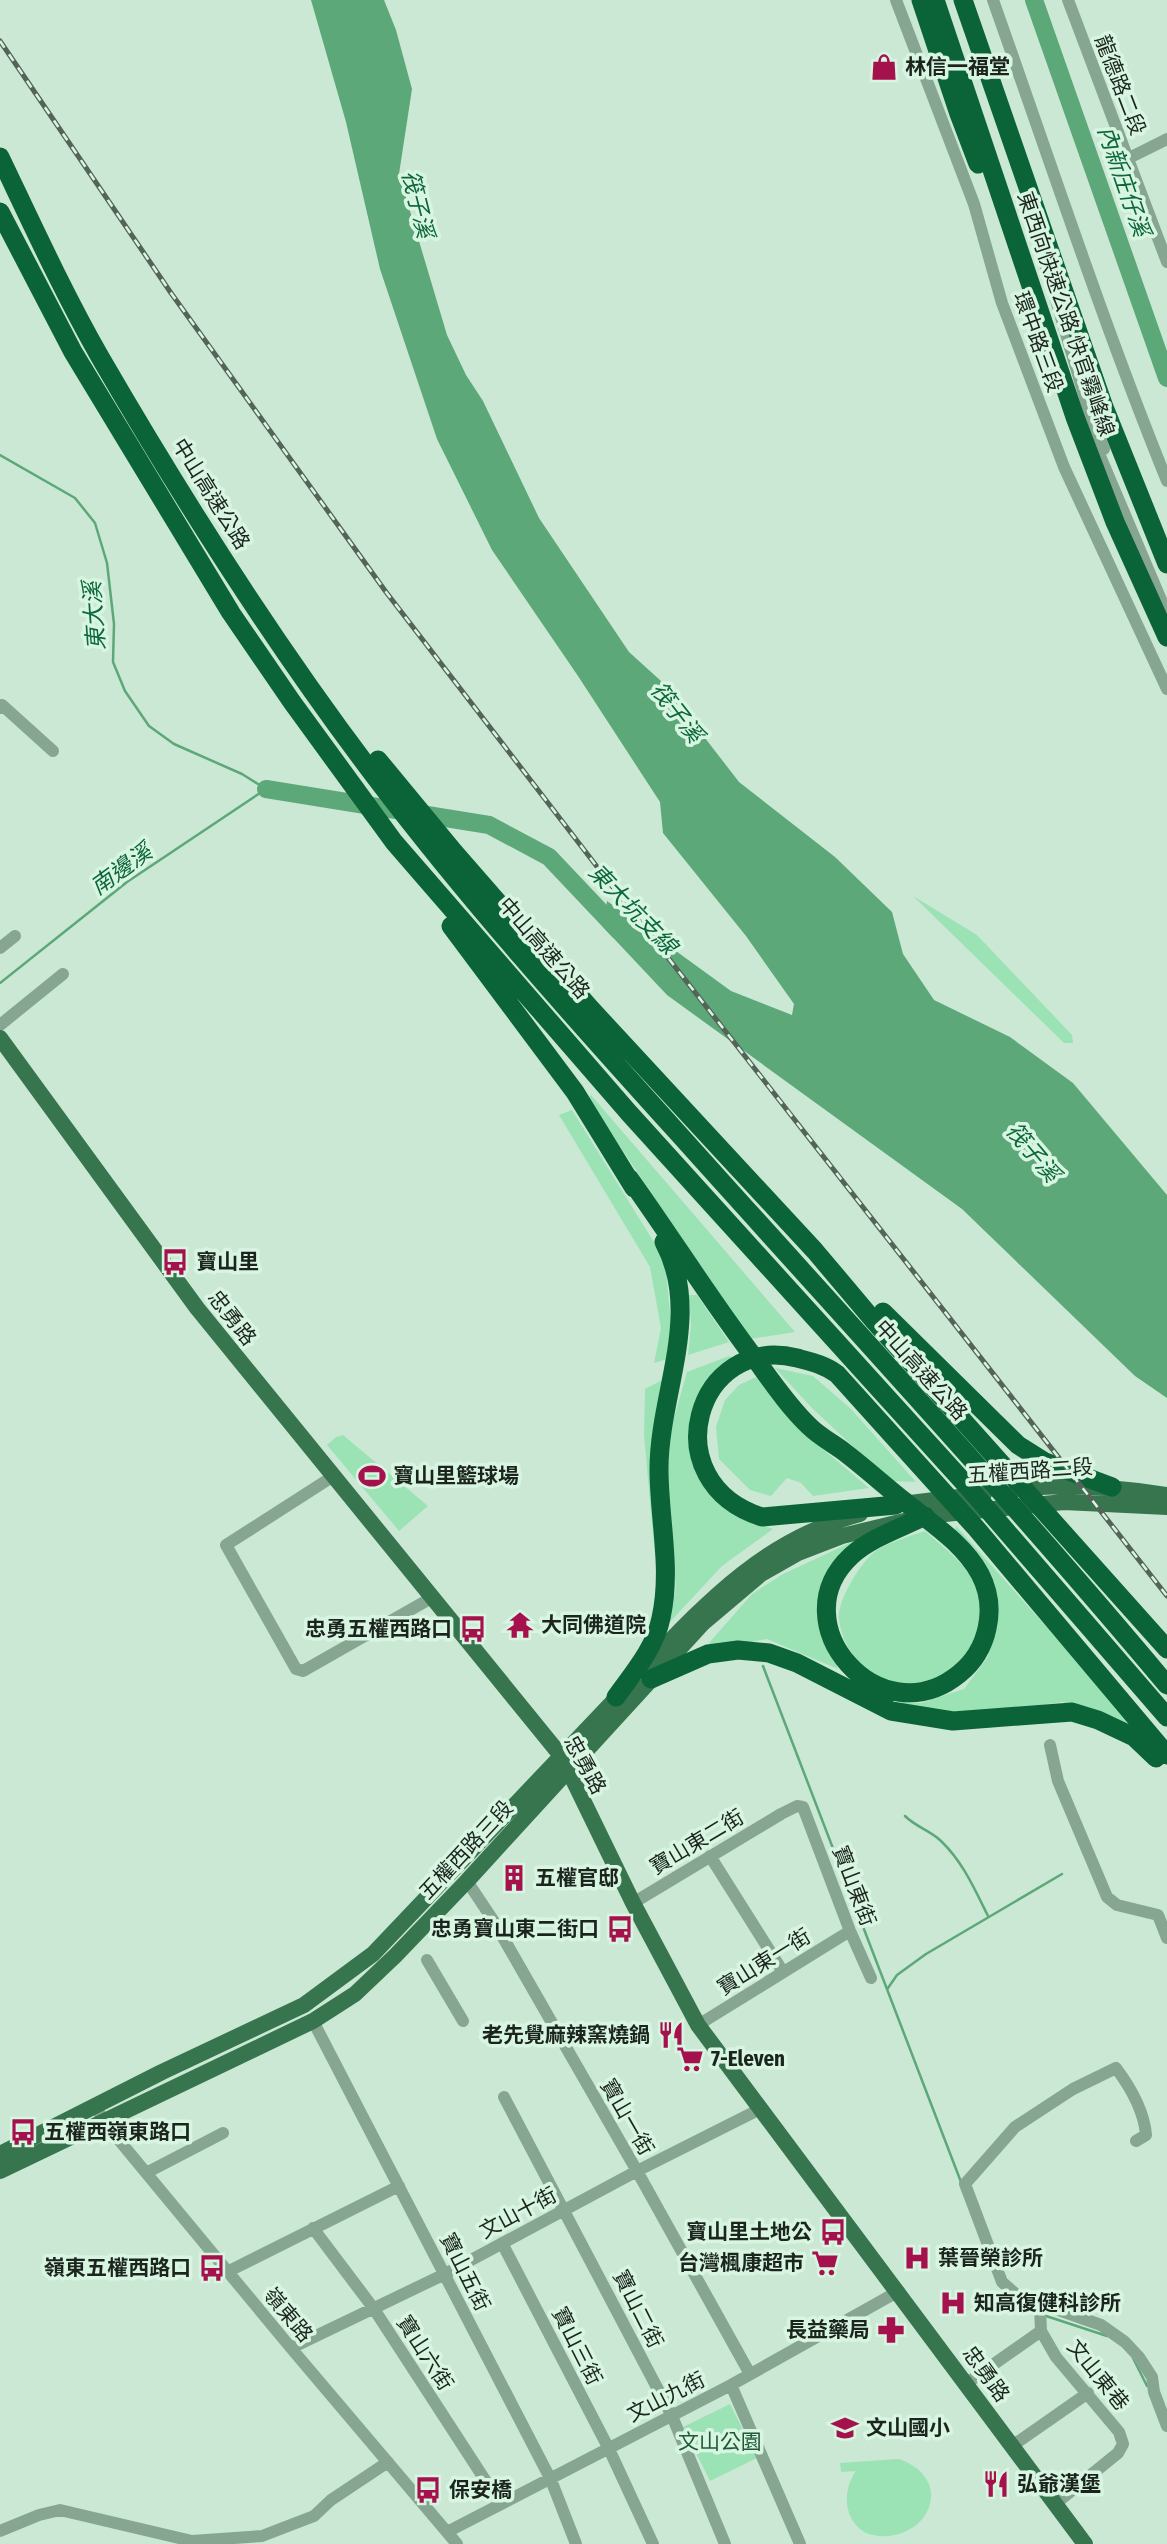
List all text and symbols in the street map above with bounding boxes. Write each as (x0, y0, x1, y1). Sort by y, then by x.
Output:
street label: 龍德路二段 (1089, 31, 1151, 139)
shop icon: 林信一福堂 (869, 52, 899, 82)
place label: 林信一福堂 (905, 54, 1010, 80)
water label: 內新庄仔溪 (1092, 122, 1157, 243)
water label: 筏子溪 (396, 167, 441, 244)
street label: 東西向快速公路 快官霧峰線 (1012, 188, 1120, 440)
street label: 環中路三段 (1008, 288, 1068, 396)
street label: 中山高速公路 (167, 434, 255, 554)
water label: 東大溪 (77, 578, 110, 651)
water label: 筏子溪 (645, 676, 711, 750)
water label: 南邊溪 (85, 836, 160, 901)
water label: 東大坑支線 (583, 858, 685, 962)
street label: 中山高速公路 (493, 892, 595, 1004)
water label: 筏子溪 (1000, 1117, 1068, 1190)
bus stop icon: 寶山里 (160, 1247, 190, 1277)
place label: 寶山里 (196, 1249, 259, 1275)
street label: 忠勇路 (202, 1285, 262, 1351)
street label: 中山高速公路 (869, 1314, 973, 1426)
street label: 五權西路二段 (966, 1454, 1094, 1488)
sports icon: 寶山里籃球場 (357, 1461, 387, 1491)
place label: 寶山里籃球場 (393, 1463, 519, 1489)
temple icon: 大同佛道院 (505, 1610, 535, 1640)
place label: 大同佛道院 (541, 1612, 646, 1638)
bus stop icon: 忠勇五權西路口 (458, 1614, 488, 1644)
place label: 忠勇五權西路口 (305, 1616, 452, 1642)
street label: 忠勇路 (558, 1731, 612, 1799)
street label: 五權西路三段 (414, 1795, 518, 1905)
street label: 寶山東二街 (645, 1804, 749, 1880)
street label: 寶山東街 (827, 1842, 881, 1930)
building icon: 五權官邸 (499, 1863, 529, 1893)
place label: 五權官邸 (535, 1865, 619, 1891)
bus stop icon: 忠勇寶山東二街口 (605, 1914, 635, 1944)
place label: 忠勇寶山東二街口 (431, 1916, 599, 1942)
street label: 寶山東一街 (713, 1923, 815, 2001)
restaurant icon: 老先覺麻辣窯燒鍋 (656, 2020, 686, 2050)
place label: 老先覺麻辣窯燒鍋 (482, 2022, 650, 2048)
supermarket icon: 7-Eleven (675, 2044, 705, 2074)
place label: 7-Eleven (711, 2046, 785, 2072)
street label: 寶山一街 (595, 2074, 659, 2160)
bus stop icon: 五權西嶺東路口 (8, 2117, 38, 2147)
place label: 五權西嶺東路口 (44, 2119, 191, 2145)
street label: 文山十街 (475, 2182, 561, 2244)
bus stop icon: 寶山里土地公 (818, 2217, 848, 2247)
place label: 寶山里土地公 (686, 2219, 812, 2245)
street label: 寶山五街 (434, 2229, 496, 2315)
hospital icon: 葉晉榮診所 (902, 2243, 932, 2273)
place label: 葉晉榮診所 (938, 2245, 1043, 2271)
supermarket icon: 台灣楓康超市 (810, 2248, 840, 2278)
place label: 台灣楓康超市 (678, 2250, 804, 2276)
bus stop icon: 嶺東五權西路口 (197, 2253, 227, 2283)
place label: 嶺東五權西路口 (44, 2255, 191, 2281)
street label: 寶山二街 (607, 2266, 669, 2352)
street label: 嶺東路 (258, 2283, 318, 2347)
hospital icon: 知高復健科診所 (938, 2288, 968, 2318)
place label: 知高復健科診所 (974, 2290, 1121, 2316)
street label: 寶山三街 (546, 2303, 608, 2389)
street label: 寶山六街 (391, 2311, 459, 2395)
pharmacy icon: 長益藥局 (876, 2315, 906, 2345)
place label: 長益藥局 (786, 2317, 870, 2343)
street label: 文山東巷 (1061, 2334, 1135, 2416)
street label: 忠勇路 (957, 2341, 1015, 2407)
street label: 文山九街 (623, 2366, 709, 2428)
school or university icon: 文山國小 (830, 2413, 860, 2443)
place label: 文山國小 (866, 2415, 950, 2441)
park label: 文山公園 (678, 2429, 762, 2455)
restaurant icon: 弘爺漢堡 (981, 2469, 1011, 2499)
place label: 弘爺漢堡 (1017, 2471, 1101, 2497)
bus stop icon: 保安橋 (413, 2475, 443, 2505)
place label: 保安橋 (449, 2477, 512, 2503)

